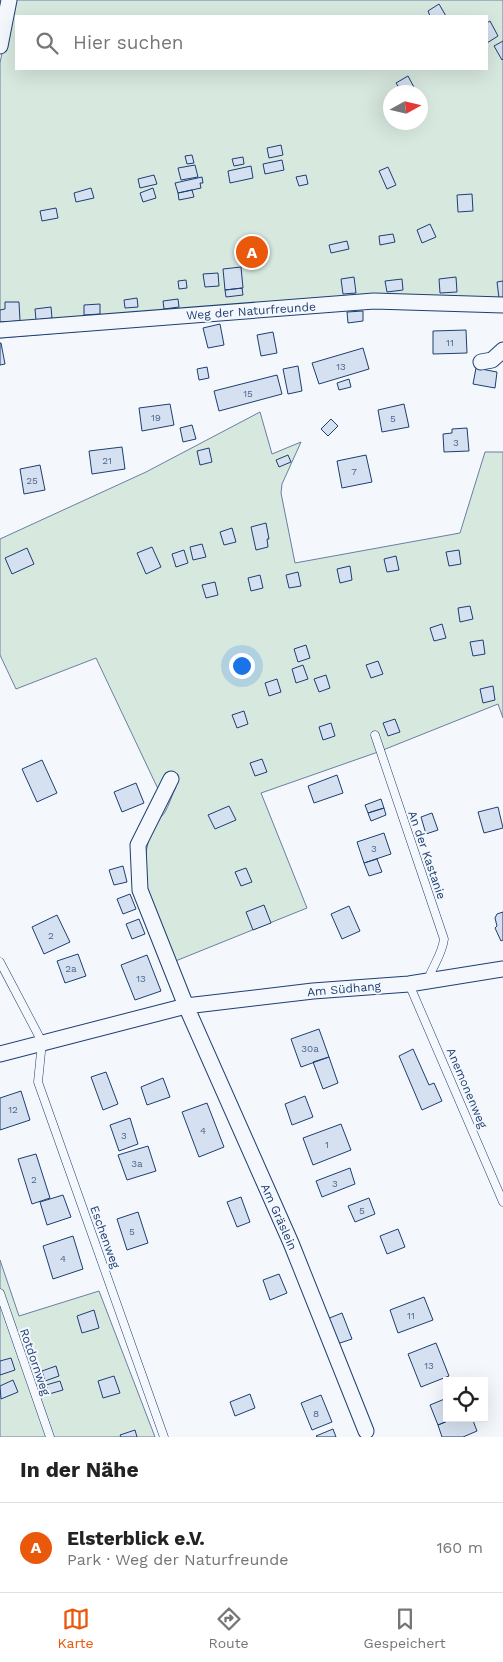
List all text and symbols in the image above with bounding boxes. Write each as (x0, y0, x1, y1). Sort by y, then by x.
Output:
search box (15, 15, 488, 70)
icon: search (33, 29, 61, 57)
text: Hier suchen (73, 31, 184, 54)
north arrow (383, 85, 428, 130)
pin: A (236, 233, 268, 271)
street label: Weg der Naturfreunde (186, 299, 316, 323)
house number: 11 (446, 337, 454, 348)
house number: 13 (336, 361, 346, 372)
house number: 15 (243, 388, 253, 399)
house number: 19 (151, 412, 161, 423)
house number: 5 (390, 413, 396, 424)
house number: 3 (453, 437, 459, 448)
house number: 21 (102, 455, 112, 466)
house number: 7 (351, 466, 357, 477)
house number: 25 (26, 475, 38, 486)
your location (229, 653, 255, 679)
street label: An der Kastanie (405, 809, 449, 901)
house number: 3 (371, 843, 377, 854)
house number: 2 (48, 930, 54, 941)
house number: 2a (65, 963, 77, 974)
house number: 13 (136, 973, 146, 984)
street label: Am Südhang (307, 979, 382, 999)
house number: 30a (301, 1043, 319, 1054)
street label: Anemonenweg (444, 1046, 490, 1131)
house number: 12 (8, 1104, 18, 1115)
house number: 4 (200, 1125, 206, 1136)
house number: 3 (121, 1130, 127, 1141)
house number: 1 (325, 1139, 329, 1150)
house number: 3a (131, 1158, 143, 1169)
house number: 2 (31, 1174, 37, 1185)
house number: 3 (332, 1178, 338, 1189)
street label: Am Gräslein (258, 1182, 300, 1252)
street label: Eschenweg (87, 1204, 123, 1271)
house number: 5 (359, 1205, 365, 1216)
house number: 5 (129, 1226, 135, 1237)
house number: 4 (60, 1253, 66, 1264)
house number: 11 (407, 1310, 415, 1321)
street label: Rotdornweg (17, 1327, 53, 1398)
house number: 13 (424, 1360, 434, 1371)
map controls (443, 1377, 488, 1422)
button: locate (443, 1377, 488, 1422)
house number: 8 (313, 1408, 319, 1419)
text: In der Nähe (20, 1457, 139, 1482)
text: Elsterblick e.V. (67, 1527, 205, 1550)
text: A (31, 1538, 41, 1557)
text: 160 m (436, 1538, 483, 1557)
text: Park · Weg der Naturfreunde (67, 1550, 288, 1569)
tab: Karte (57, 1605, 94, 1651)
tab: Route (209, 1605, 249, 1651)
tab: Gespeichert (364, 1605, 446, 1651)

